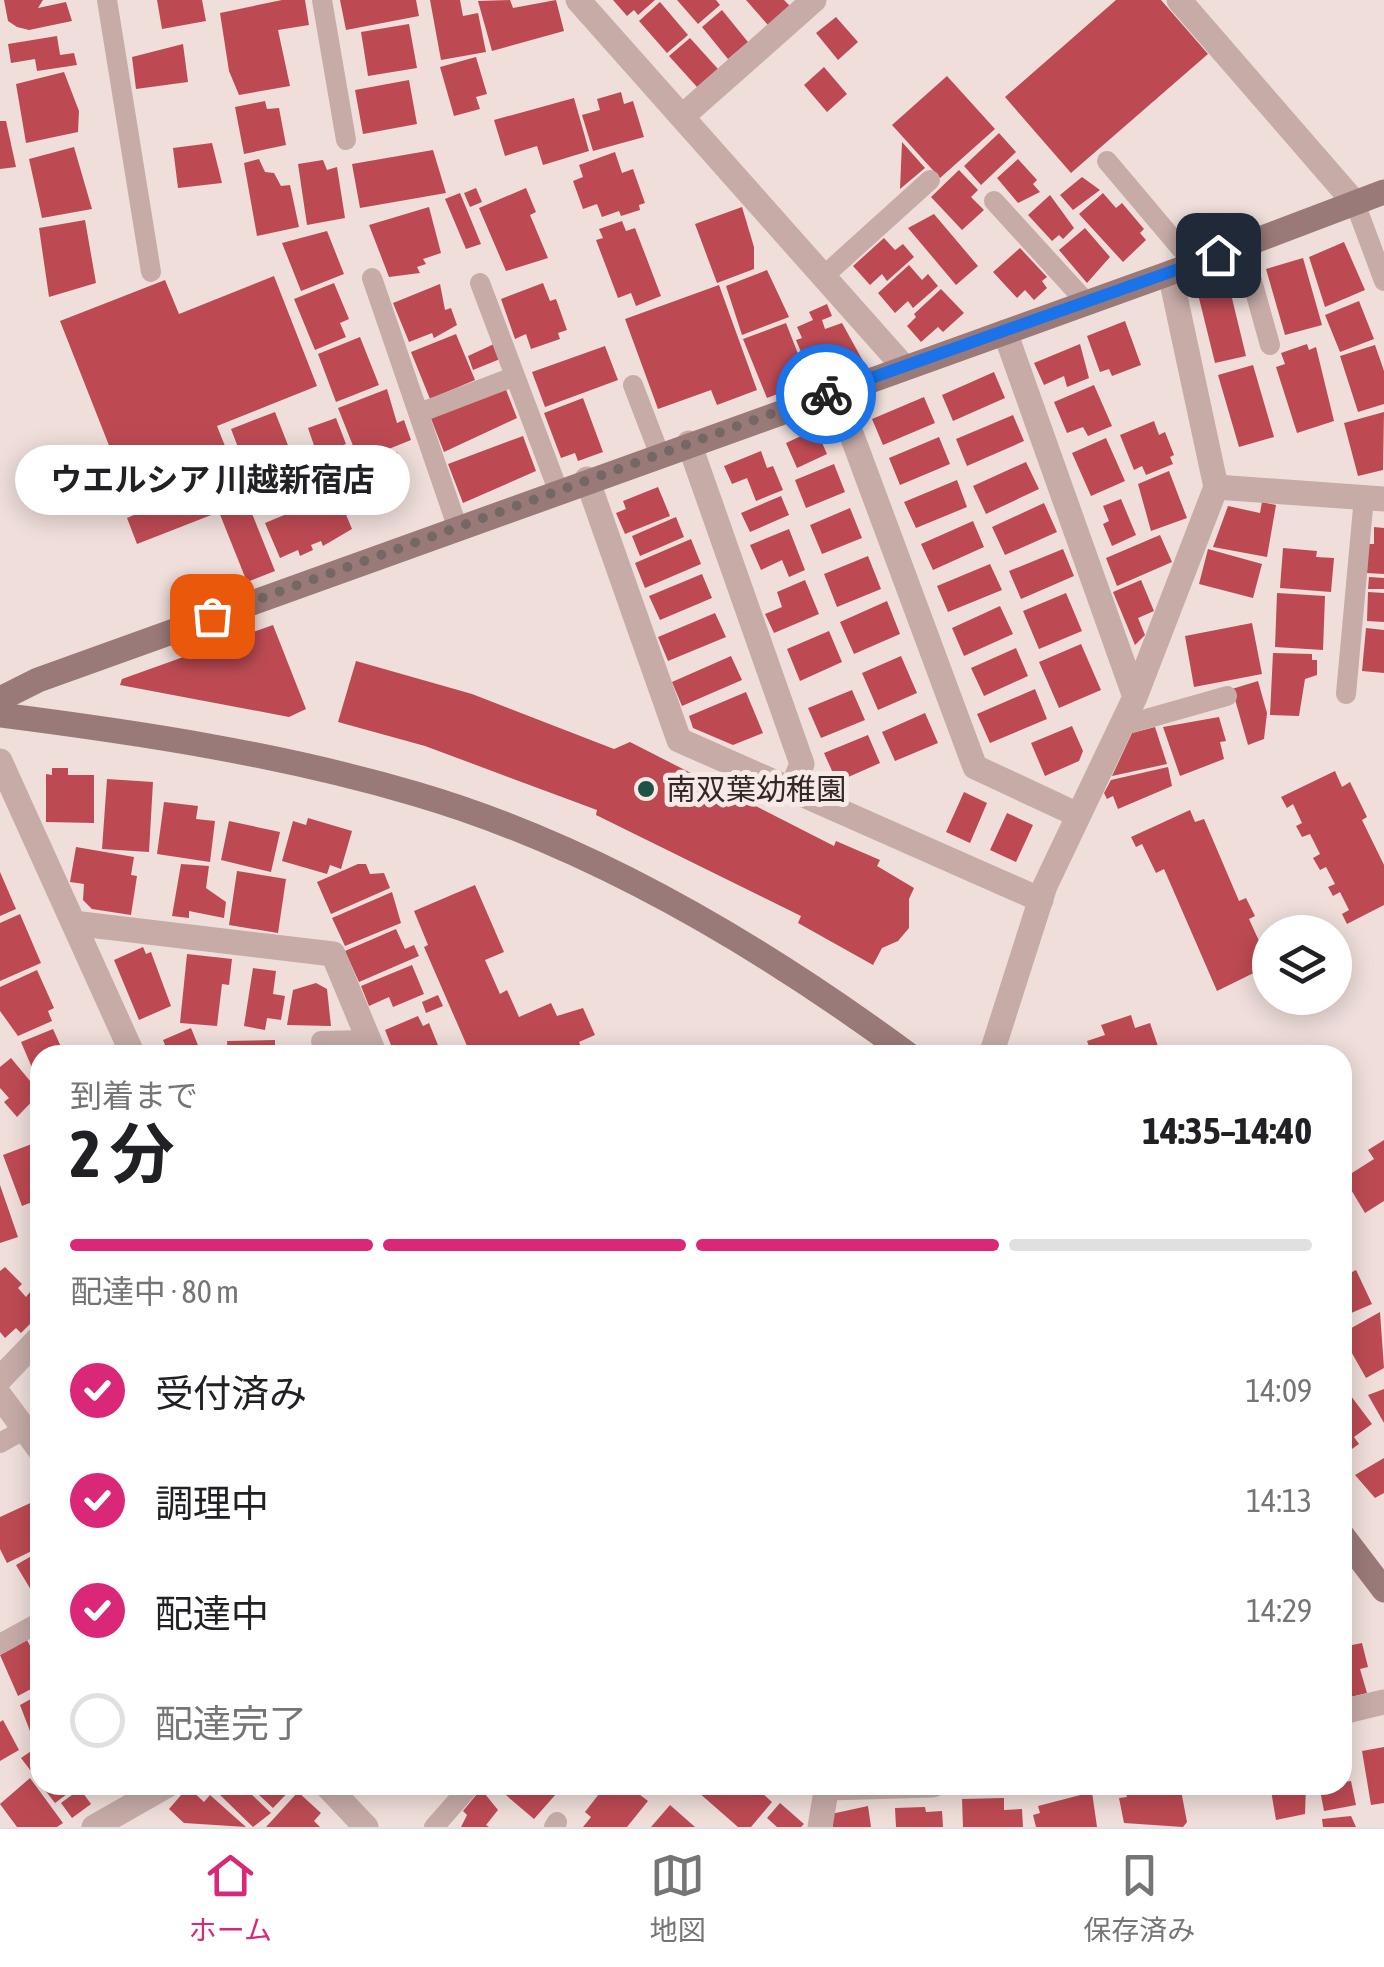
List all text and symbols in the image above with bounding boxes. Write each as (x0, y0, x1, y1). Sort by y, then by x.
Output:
pin (1176, 213, 1261, 298)
icon: home (1191, 228, 1246, 283)
courier (776, 344, 876, 444)
icon: bike (799, 367, 854, 422)
callout: ウエルシア 川越新宿店 (14, 446, 410, 516)
text: ウエルシア 川越新宿店 (50, 461, 375, 498)
pin (170, 574, 255, 659)
icon: bag (185, 589, 240, 644)
place label: 南双葉幼稚園 (666, 772, 846, 806)
marker: 南双葉幼稚園 (635, 778, 657, 800)
map controls (1252, 915, 1352, 1015)
button: layers (1252, 915, 1352, 1015)
text: 到着まで (70, 1077, 198, 1114)
text: 14:35–14:40 (1142, 1109, 1312, 1152)
text: 2 分 (70, 1116, 174, 1191)
text: 配達中 · 80 m (70, 1273, 239, 1310)
icon: check (70, 1363, 125, 1418)
text: 受付済み (155, 1372, 307, 1415)
text: 14:09 (1246, 1372, 1312, 1409)
icon: check (70, 1473, 125, 1528)
text: 調理中 (155, 1482, 269, 1525)
text: 14:13 (1246, 1482, 1312, 1519)
icon: check (70, 1583, 125, 1638)
text: 配達中 (155, 1592, 269, 1635)
text: 14:29 (1246, 1592, 1312, 1629)
text: 配達完了 (155, 1702, 307, 1745)
tab: ホーム (189, 1848, 272, 1948)
tab: 地図 (650, 1848, 706, 1948)
tab: 保存済み (1083, 1848, 1195, 1948)

